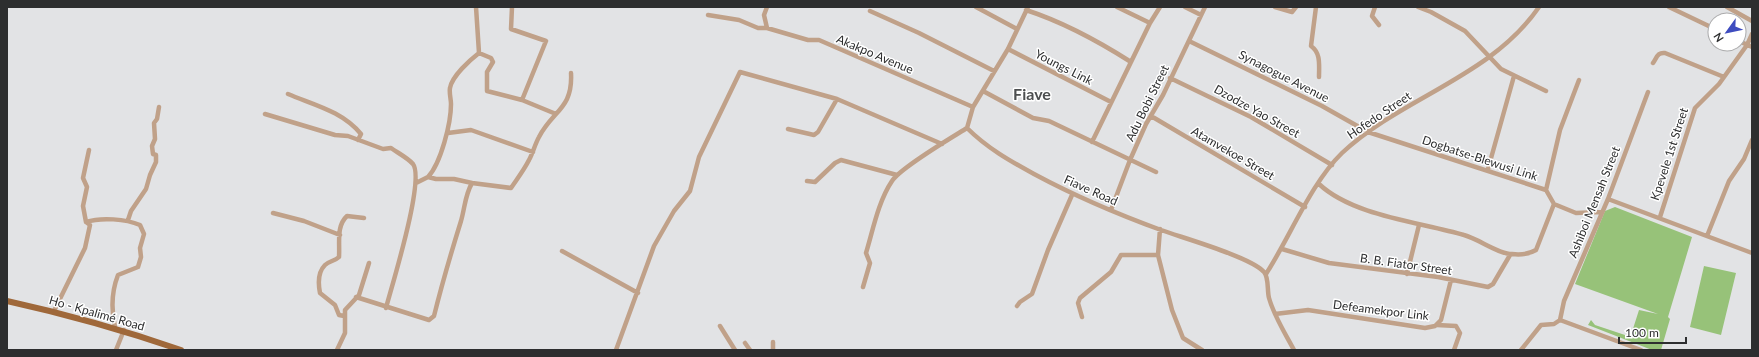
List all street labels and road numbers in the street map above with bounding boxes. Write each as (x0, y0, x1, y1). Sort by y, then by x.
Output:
street label: Akakpo Avenue (834, 31, 916, 77)
street label: Youngs Link (1033, 46, 1096, 88)
street label: Synagogue Avenue (1236, 47, 1332, 105)
street label: Adu Bobi Street (1122, 62, 1172, 144)
street label: Dzodze Yao Street (1212, 81, 1303, 141)
street label: Hofedo Street (1344, 88, 1415, 142)
street label: Kpevele 1st Street (1647, 105, 1691, 202)
street label: Atamvekoe Street (1189, 123, 1278, 183)
street label: Dogbatse-Blewusi Link (1420, 132, 1541, 184)
street label: Ashiboi Mensah Street (1565, 143, 1623, 260)
street label: Fiave Road (1062, 171, 1120, 209)
street label: B. B. Fiator Street (1359, 250, 1454, 278)
street label: Ho - Kpalimé Road (48, 292, 146, 334)
street label: Defeamekpor Link (1332, 297, 1431, 323)

